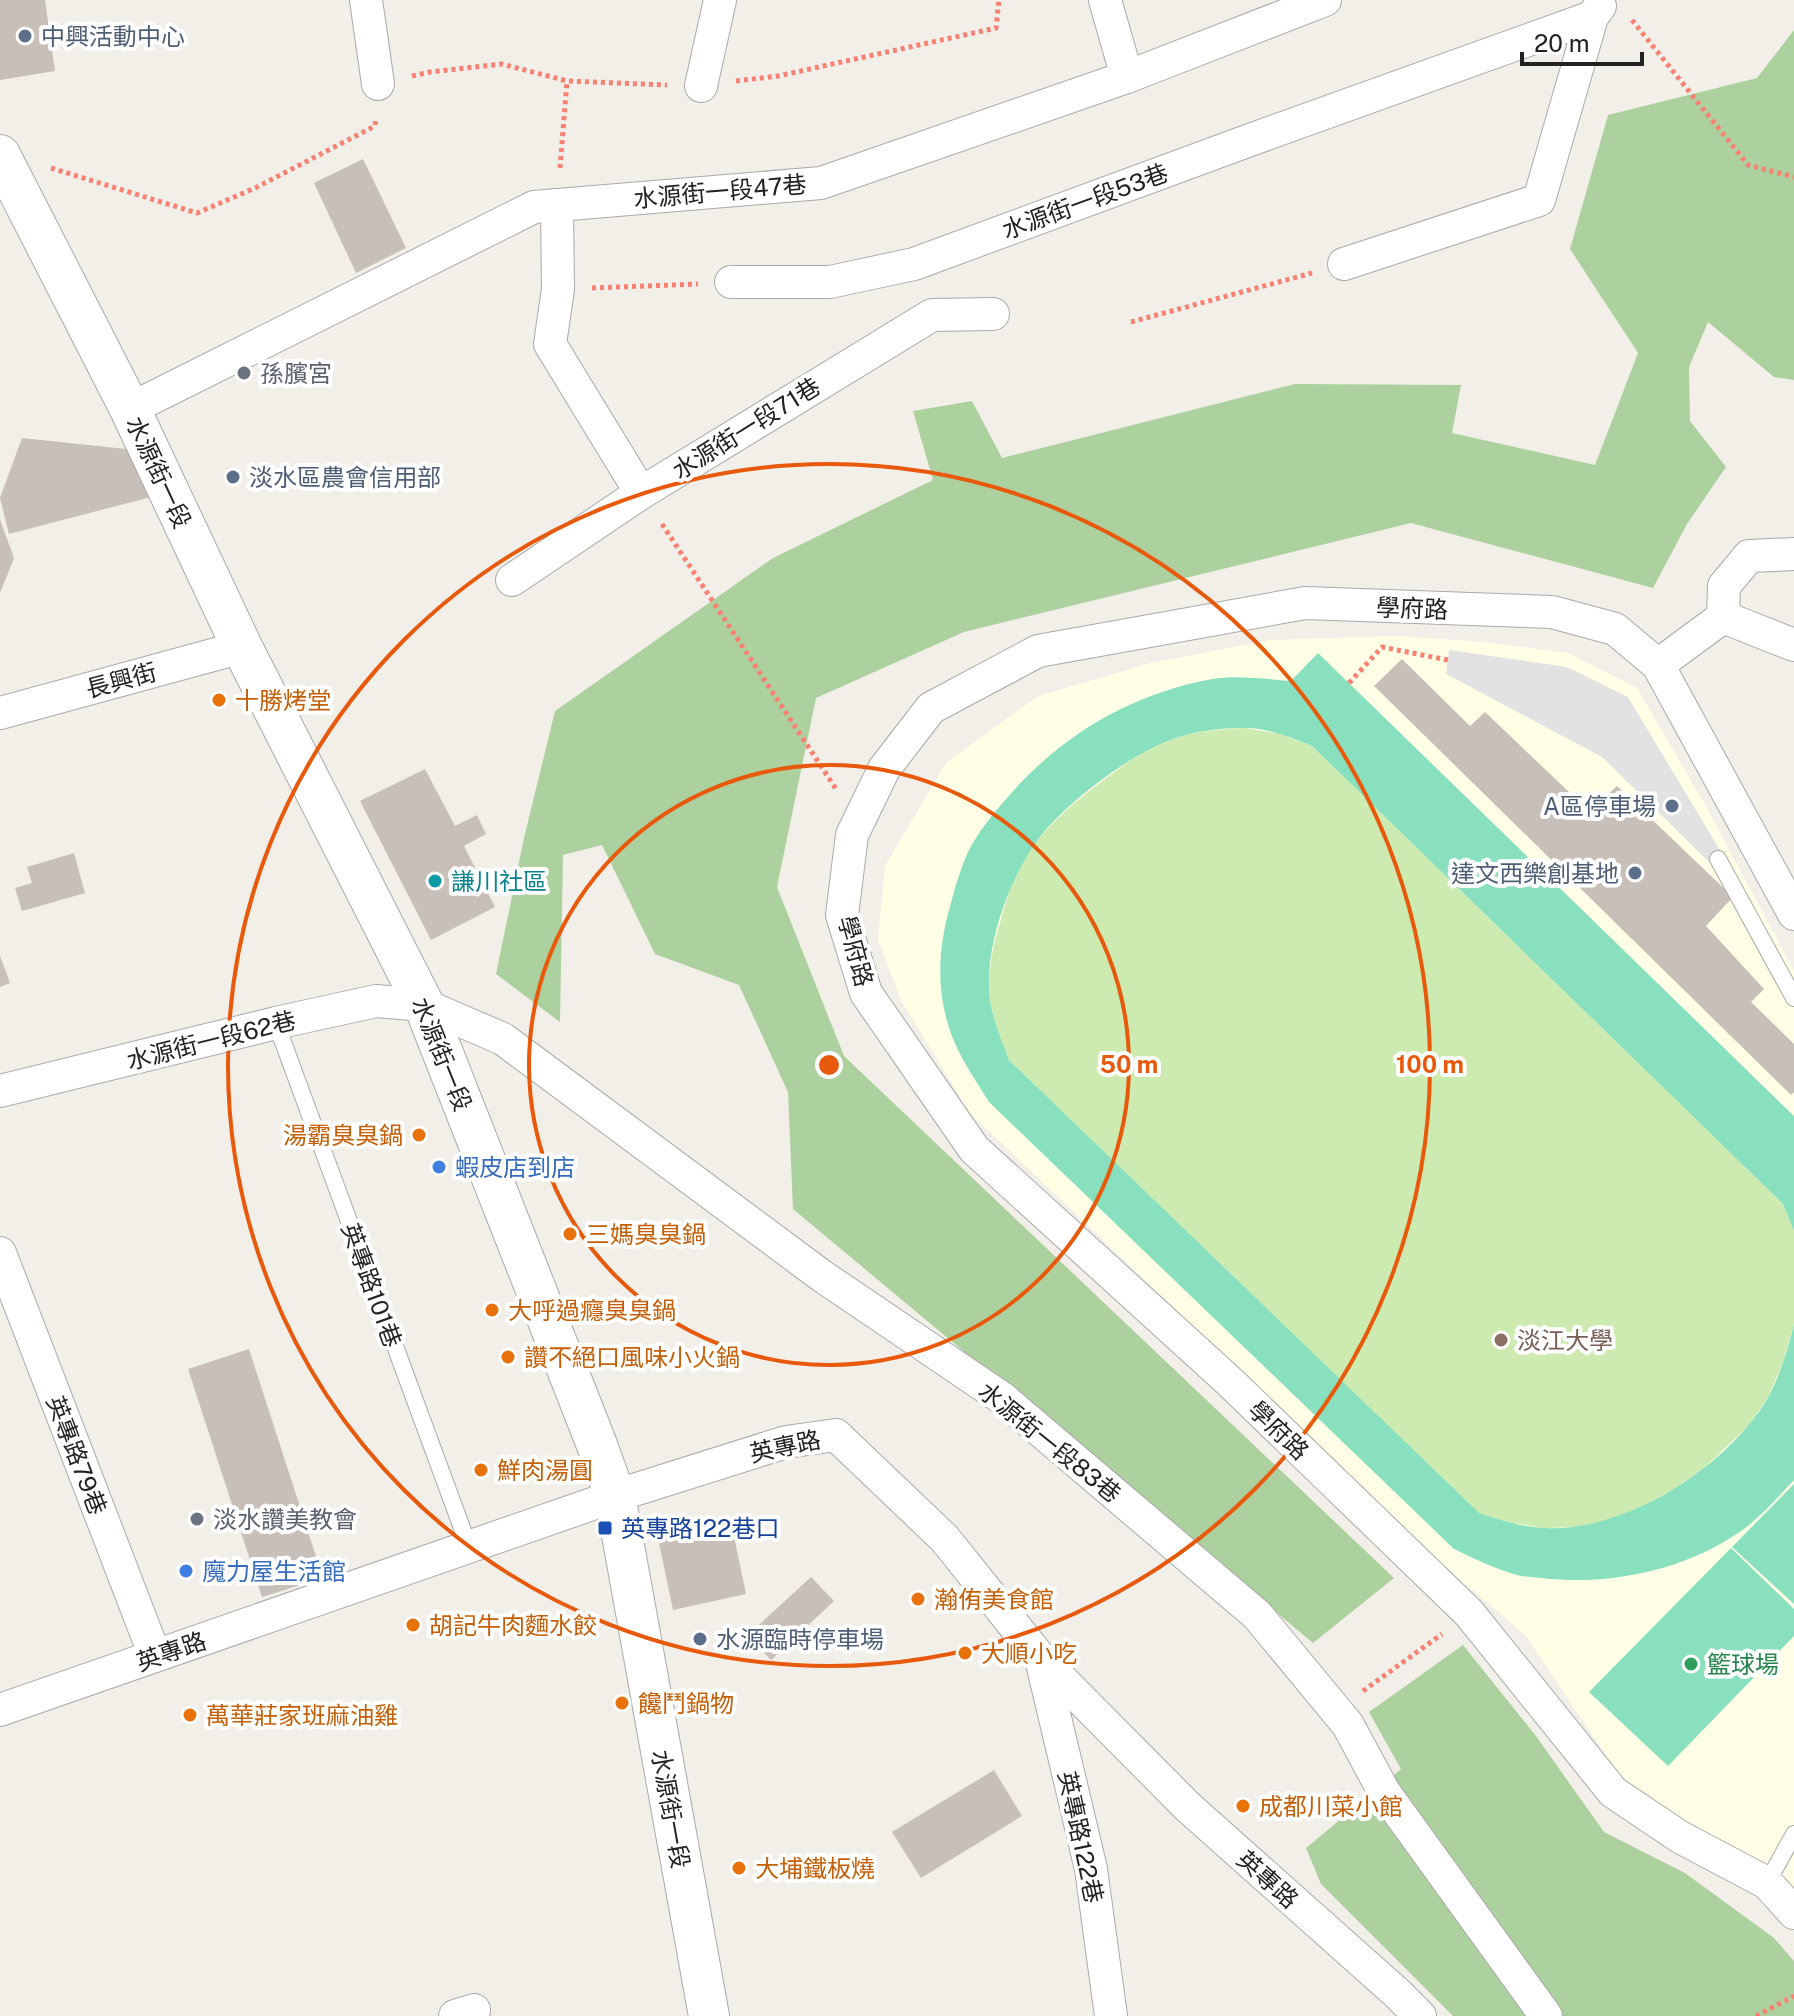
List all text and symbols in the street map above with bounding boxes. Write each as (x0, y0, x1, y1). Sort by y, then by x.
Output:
scale bar (1522, 16, 1642, 66)
place label: 中興活動中心 (41, 22, 185, 50)
marker: 中興活動中心 (16, 27, 34, 45)
text: 20 m (1534, 29, 1590, 57)
street label: 水源街一段53巷 (998, 158, 1172, 244)
street label: 水源街一段47巷 (632, 169, 808, 213)
place label: 孫臏宮 (260, 359, 332, 387)
marker: 孫臏宮 (235, 364, 253, 382)
street label: 水源街一段71巷 (667, 371, 825, 485)
street label: 水源街一段 (121, 412, 197, 532)
place label: 淡水區農會信用部 (249, 463, 441, 491)
marker: 淡水區農會信用部 (224, 468, 242, 486)
street label: 學府路 (1376, 593, 1448, 623)
street label: 長興街 (83, 657, 159, 703)
place label: 十勝烤堂 (235, 686, 331, 714)
marker: 十勝烤堂 (210, 691, 228, 709)
place label: A區停車場 (1543, 792, 1656, 820)
marker: A區停車場 (1663, 797, 1681, 815)
place label: 達文西樂創基地 (1451, 859, 1619, 887)
marker: 達文西樂創基地 (1626, 864, 1644, 882)
place label: 謙川社區 (451, 867, 547, 895)
marker: 謙川社區 (426, 872, 444, 890)
street label: 學府路 (833, 913, 879, 989)
street label: 水源街一段 (407, 993, 477, 1115)
street label: 水源街一段62巷 (124, 1005, 298, 1075)
text: 50 m (1100, 1050, 1158, 1078)
text: 100 m (1396, 1050, 1464, 1078)
centre of rings (815, 1051, 843, 1079)
place label: 湯霸臭臭鍋 (283, 1121, 403, 1149)
marker: 湯霸臭臭鍋 (410, 1126, 428, 1144)
place label: 蝦皮店到店 (455, 1153, 575, 1181)
marker: 蝦皮店到店 (430, 1158, 448, 1176)
street label: 英專路101巷 (337, 1219, 407, 1351)
place label: 三媽臭臭鍋 (586, 1220, 706, 1248)
marker: 三媽臭臭鍋 (561, 1225, 579, 1243)
place label: 大呼過癮臭臭鍋 (508, 1296, 676, 1324)
marker: 大呼過癮臭臭鍋 (483, 1301, 501, 1319)
place label: 淡江大學 (1517, 1326, 1613, 1354)
marker: 淡江大學 (1492, 1331, 1510, 1349)
place label: 讚不絕口風味小火鍋 (524, 1343, 740, 1371)
marker: 讚不絕口風味小火鍋 (499, 1348, 517, 1366)
street label: 水源街一段83巷 (973, 1376, 1127, 1508)
street label: 英專路79巷 (42, 1392, 112, 1518)
street label: 學府路 (1243, 1395, 1315, 1465)
street label: 英專路 (747, 1425, 823, 1467)
place label: 鮮肉湯圓 (497, 1456, 593, 1484)
marker: 鮮肉湯圓 (472, 1461, 490, 1479)
place label: 淡水讚美教會 (213, 1505, 357, 1533)
marker: 淡水讚美教會 (188, 1510, 206, 1528)
place label: 英專路122巷口 (621, 1514, 779, 1542)
marker: 英專路122巷口 (596, 1519, 614, 1537)
place label: 魔力屋生活館 (202, 1557, 346, 1585)
marker: 魔力屋生活館 (177, 1562, 195, 1580)
place label: 瀚侑美食館 (934, 1585, 1054, 1613)
marker: 瀚侑美食館 (909, 1590, 927, 1608)
place label: 胡記牛肉麵水餃 (429, 1611, 597, 1639)
marker: 胡記牛肉麵水餃 (404, 1616, 422, 1634)
place label: 水源臨時停車場 (716, 1625, 884, 1653)
street label: 英專路 (132, 1626, 210, 1676)
marker: 水源臨時停車場 (691, 1630, 709, 1648)
place label: 大順小吃 (981, 1639, 1077, 1667)
marker: 大順小吃 (956, 1644, 974, 1662)
place label: 籃球場 (1707, 1650, 1779, 1678)
marker: 籃球場 (1682, 1655, 1700, 1673)
place label: 饞鬥鍋物 (638, 1689, 734, 1717)
marker: 饞鬥鍋物 (613, 1694, 631, 1712)
place label: 萬華莊家班麻油雞 (206, 1701, 398, 1729)
marker: 萬華莊家班麻油雞 (181, 1706, 199, 1724)
street label: 水源街一段 (647, 1747, 695, 1871)
street label: 英專路122巷 (1053, 1768, 1109, 1906)
place label: 成都川菜小館 (1259, 1792, 1403, 1820)
marker: 成都川菜小館 (1234, 1797, 1252, 1815)
street label: 英專路 (1232, 1845, 1304, 1913)
place label: 大埔鐵板燒 (755, 1854, 875, 1882)
marker: 大埔鐵板燒 (730, 1859, 748, 1877)

